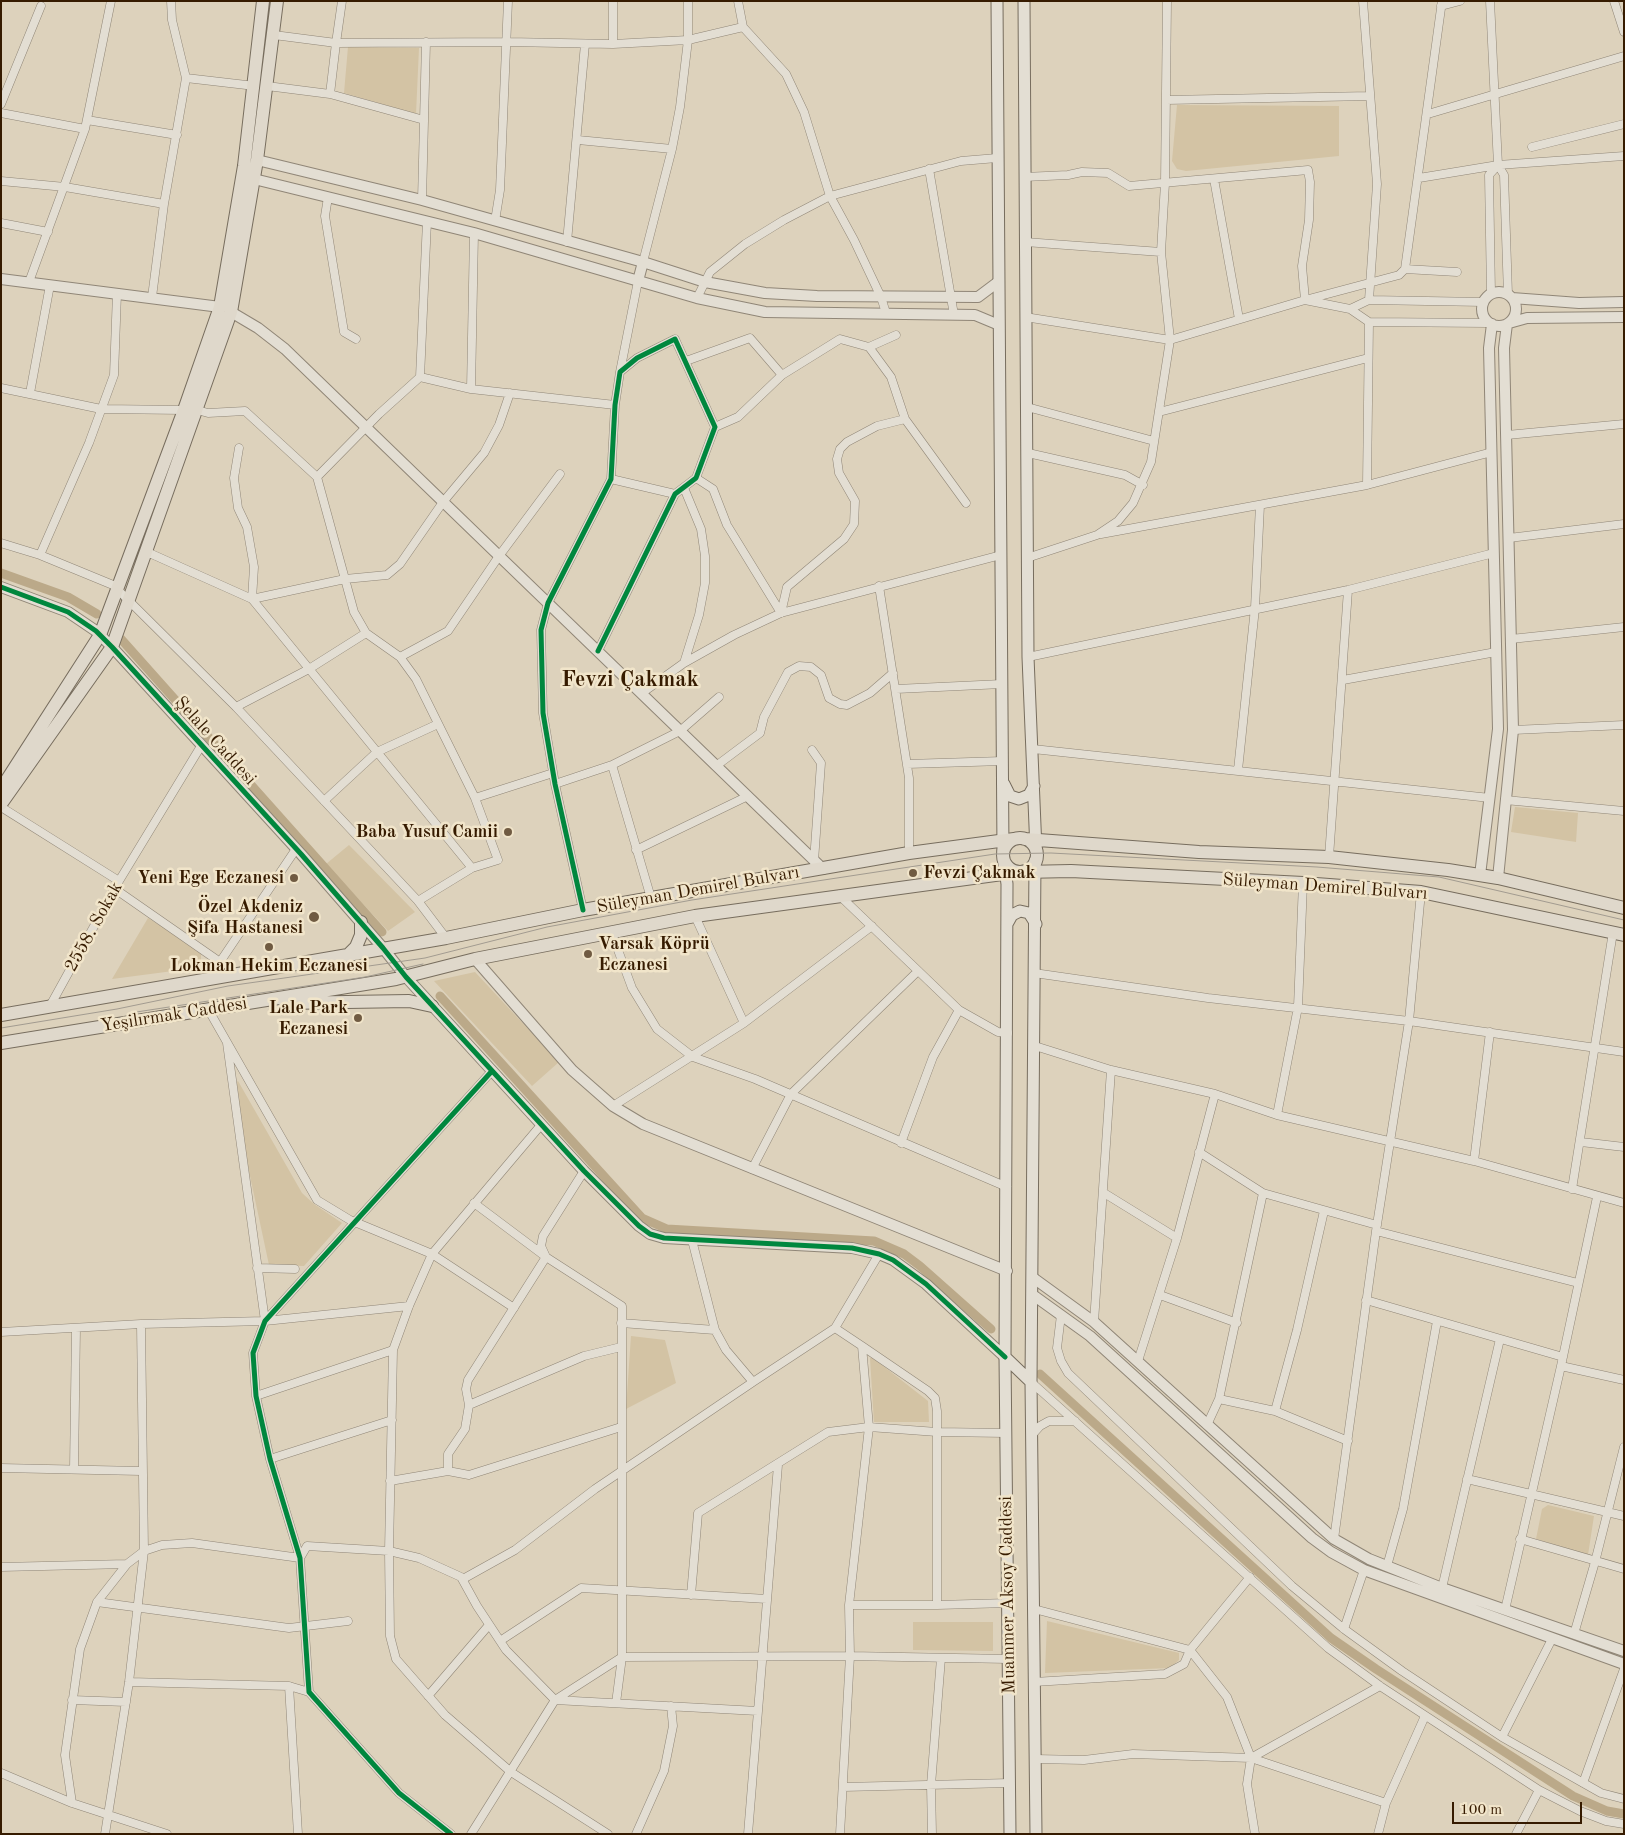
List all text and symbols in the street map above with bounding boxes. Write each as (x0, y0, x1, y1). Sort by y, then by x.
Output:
district label: Fevzi Çakmak (561, 667, 699, 693)
street label: Şelale Caddesi (169, 692, 261, 790)
place label: Baba Yusuf Camii (356, 821, 498, 843)
marker: Baba Yusuf Camii (502, 826, 514, 838)
street label: Süleyman Demirel Bulvarı (595, 862, 801, 918)
place label: Fevzi Çakmak (923, 862, 1036, 884)
place label: Yeni Ege Eczanesi (137, 867, 284, 889)
marker: Fevzi Çakmak (907, 867, 919, 879)
street label: Süleyman Demirel Bulvarı (1222, 869, 1428, 905)
marker: Yeni Ege Eczanesi (288, 872, 300, 884)
street label: 2558. Sokak (60, 878, 128, 976)
place label: Özel Akdeniz Şifa Hastanesi (187, 896, 303, 939)
marker: Özel Akdeniz Şifa Hastanesi (307, 910, 321, 924)
place label: Varsak Köprü Eczanesi (598, 933, 710, 976)
marker: Lokman Hekim Eczanesi (263, 941, 275, 953)
marker: Varsak Köprü Eczanesi (582, 948, 594, 960)
place label: Lokman Hekim Eczanesi (170, 955, 368, 977)
street label: Yeşilırmak Caddesi (99, 993, 249, 1037)
place label: Lale Park Eczanesi (269, 997, 348, 1040)
marker: Lale Park Eczanesi (352, 1012, 364, 1024)
street label: Muammer Aksoy Caddesi (995, 1496, 1021, 1694)
scale bar (1455, 1792, 1585, 1824)
text: 100 m (1460, 1803, 1502, 1818)

